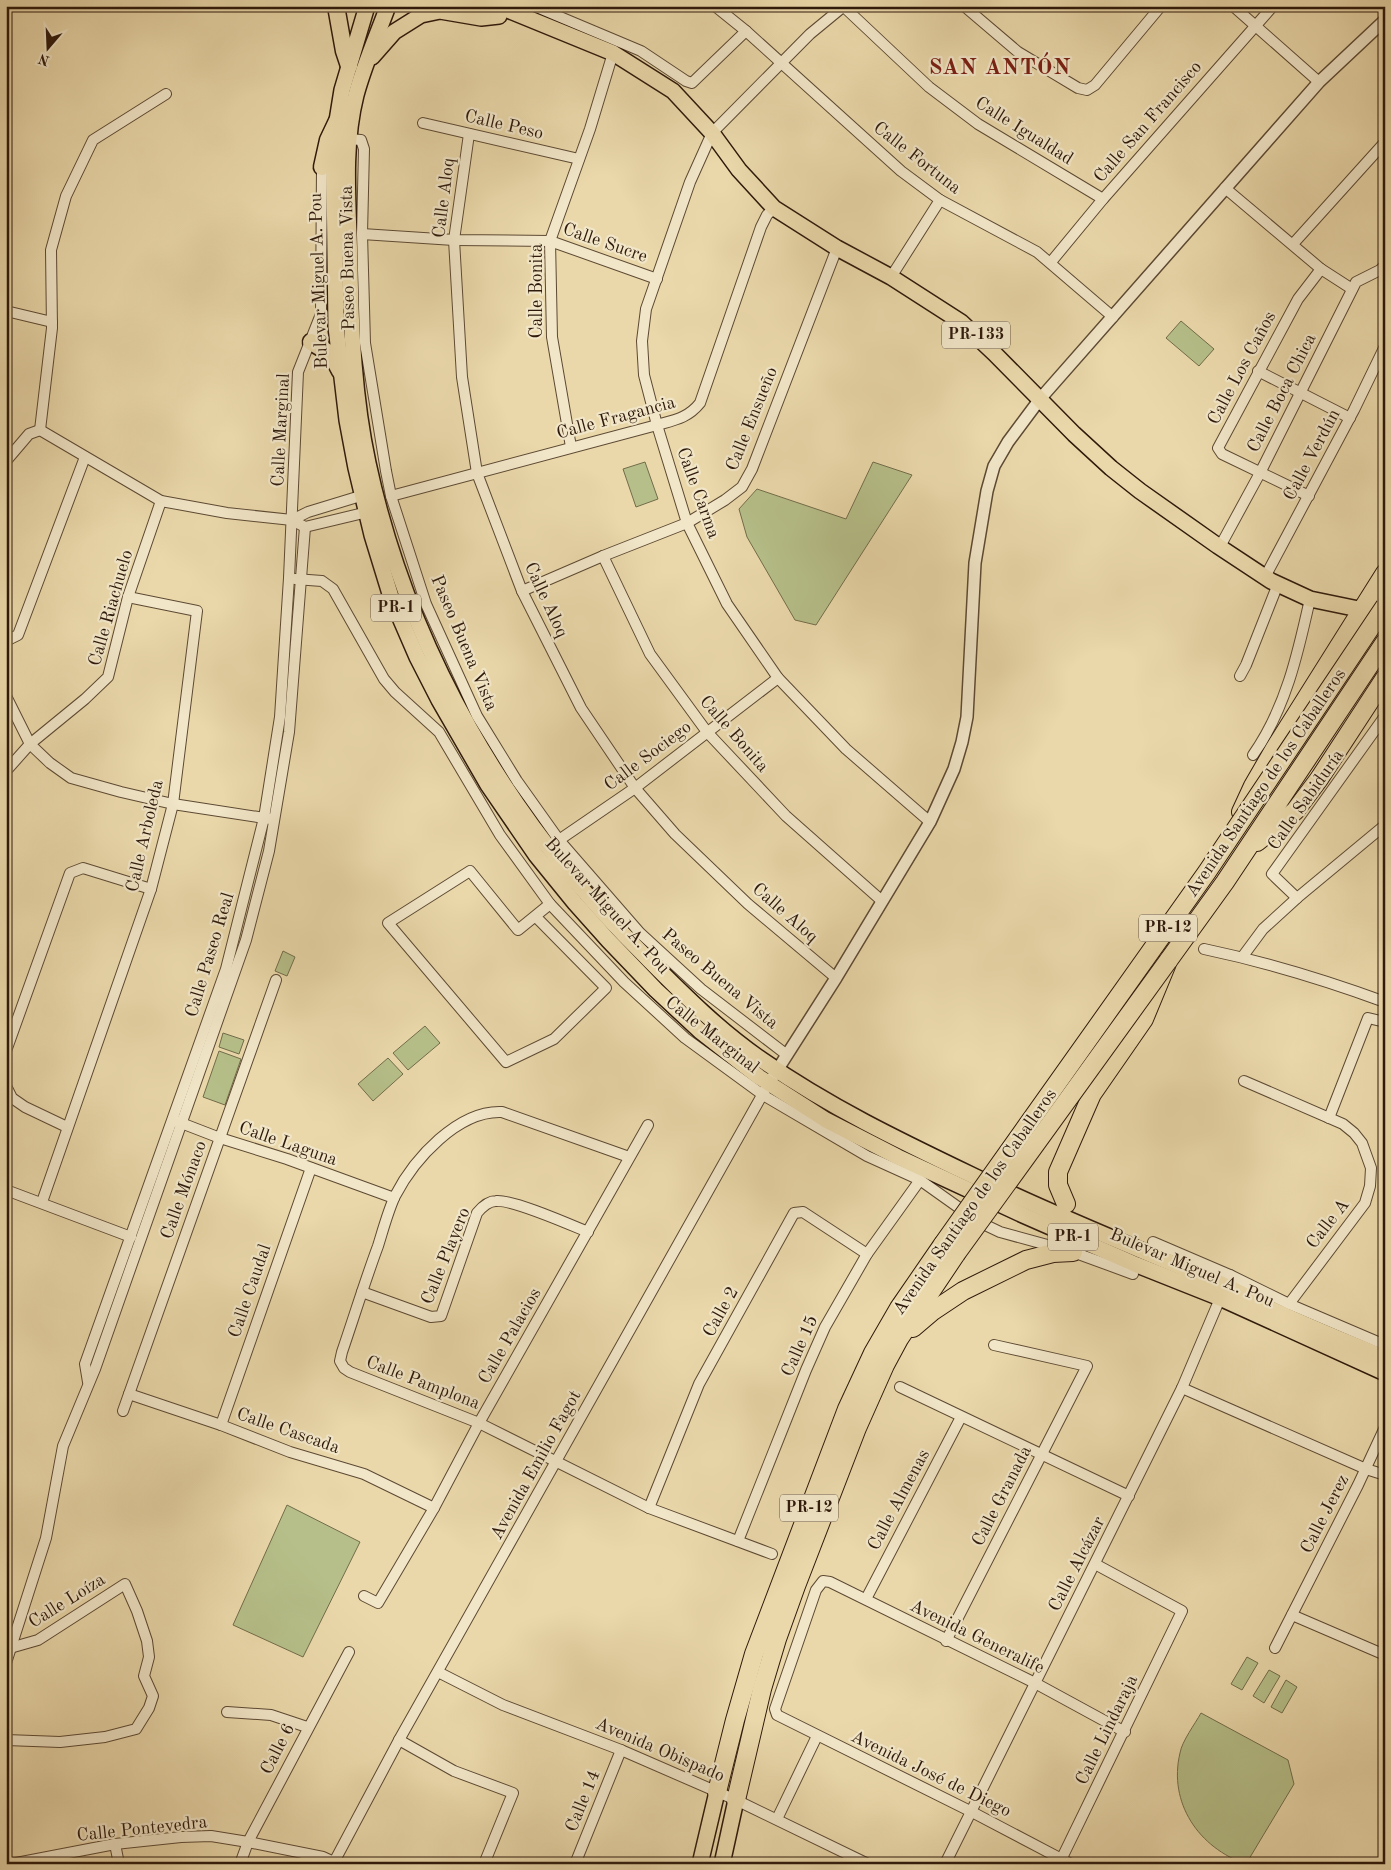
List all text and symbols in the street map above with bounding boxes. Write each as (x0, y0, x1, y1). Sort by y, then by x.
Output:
north arrow (22, 22, 72, 72)
text: N (36, 51, 51, 68)
district label: SAN ANTÓN (929, 52, 1071, 79)
street label: Calle San Francisco (1091, 58, 1205, 186)
street label: Calle Igualdad (972, 94, 1076, 168)
street label: Calle Peso (463, 107, 545, 143)
street label: Calle Fortuna (870, 118, 964, 198)
street label: Calle Aloq (430, 157, 458, 239)
street label: Paseo Buena Vista (338, 185, 358, 331)
street label: Bulevar Miguel A. Pou (307, 192, 331, 370)
street label: Calle Sucre (560, 220, 650, 266)
street label: Calle Bonita (528, 243, 546, 339)
street label: Calle Los Caños (1205, 308, 1279, 428)
road number: PR-133 (942, 322, 1010, 348)
street label: Calle Boca Chica (1244, 331, 1320, 455)
street label: Calle Ensueño (723, 364, 781, 474)
street label: Calle Marginal (269, 373, 293, 487)
street label: Calle Fragancia (555, 393, 678, 443)
street label: Calle Verdún (1280, 406, 1344, 504)
street label: Calle Carma (673, 445, 723, 541)
street label: Calle Riachuelo (86, 548, 136, 668)
street label: Calle Aloq (521, 560, 571, 640)
street label: Paseo Buena Vista (427, 573, 501, 713)
road number: PR-1 (371, 594, 421, 622)
street label: Avenida Santiago de los Caballeros (1183, 665, 1349, 901)
street label: Calle Bonita (696, 692, 772, 776)
street label: Calle Sociego (601, 718, 695, 794)
street label: Calle Sabiduría (1265, 746, 1347, 854)
street label: Calle Arboleda (123, 778, 167, 894)
street label: Bulevar Miguel A. Pou (541, 834, 673, 978)
street label: Calle Aloq (749, 880, 821, 946)
street label: Calle Paseo Real (182, 890, 238, 1019)
road number: PR-12 (1139, 914, 1197, 941)
street label: Paseo Buena Vista (659, 925, 782, 1033)
street label: Calle Marginal (662, 993, 762, 1077)
street label: Avenida Santiago de los Caballeros (890, 1085, 1060, 1318)
street label: Calle Laguna (236, 1119, 340, 1169)
street label: Calle Mónaco (158, 1138, 210, 1242)
street label: Calle A (1303, 1196, 1353, 1252)
street label: Calle Playero (418, 1205, 474, 1307)
road number: PR-1 (1048, 1224, 1098, 1250)
street label: Bulevar Miguel A. Pou (1107, 1225, 1277, 1311)
street label: Calle Caudal (226, 1242, 274, 1340)
street label: Calle 2 (700, 1284, 742, 1340)
street label: Calle Palacios (475, 1285, 545, 1387)
street label: Calle 15 (779, 1313, 821, 1379)
street label: Calle Pamplona (364, 1353, 482, 1413)
street label: Avenida Emilio Fagot (488, 1387, 584, 1543)
street label: Calle Cascada (234, 1405, 342, 1457)
street label: Calle Granada (969, 1443, 1035, 1549)
street label: Calle Almenas (865, 1446, 933, 1553)
street label: Calle Jerez (1298, 1472, 1352, 1556)
road number: PR-12 (780, 1495, 838, 1522)
street label: Calle Alcázar (1045, 1513, 1109, 1614)
street label: Calle Loíza (25, 1570, 109, 1632)
street label: Avenida Generalife (907, 1597, 1047, 1677)
street label: Calle Lindaraja (1073, 1672, 1141, 1788)
street label: Avenida Obispado (593, 1715, 727, 1785)
street label: Calle 6 (258, 1721, 298, 1777)
street label: Avenida José de Diego (848, 1727, 1014, 1821)
street label: Calle 14 (563, 1768, 603, 1834)
street label: Calle Pontevedra (76, 1813, 208, 1845)

